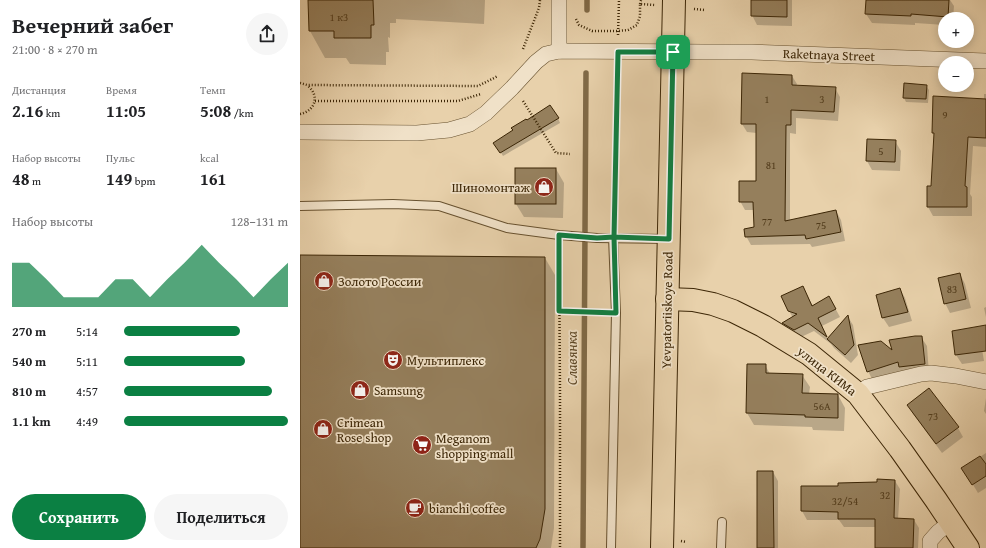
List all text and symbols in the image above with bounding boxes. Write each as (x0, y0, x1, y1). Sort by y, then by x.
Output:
text: Вечерний забег (12, 9, 173, 41)
house number: 1 к3 (330, 9, 348, 25)
map controls (938, 12, 974, 92)
button: + (938, 12, 974, 48)
button: share (246, 13, 288, 55)
pin (656, 35, 690, 69)
text: 21:00 · 8 × 270 m (12, 40, 98, 59)
icon: arrive (662, 41, 684, 63)
street label: Raketnaya Street (783, 44, 876, 66)
button: − (938, 56, 974, 92)
text: Дистанция (12, 82, 66, 98)
text: Время (106, 82, 137, 98)
text: Темп (200, 82, 225, 98)
house number: 1 (764, 91, 770, 107)
house number: 3 (819, 91, 825, 107)
text: 2.16 (12, 98, 43, 123)
text: 11:05 (106, 98, 146, 123)
text: 5:08 (200, 98, 231, 123)
text: km (43, 105, 60, 121)
text: /km (231, 105, 253, 121)
house number: 9 (942, 107, 948, 123)
house number: 5 (878, 143, 884, 159)
text: Набор высоты (12, 150, 81, 166)
text: Пульс (106, 150, 135, 166)
text: kcal (200, 150, 219, 166)
house number: 81 (766, 157, 776, 173)
text: 48 (12, 166, 30, 191)
text: 149 (106, 166, 132, 191)
text: 161 (200, 166, 226, 191)
text: m (30, 173, 41, 189)
text: bpm (132, 173, 155, 189)
shop icon: Шиномонтаж (533, 176, 555, 198)
place label: Шиномонтаж (452, 178, 530, 197)
text: Набор высоты (12, 212, 93, 231)
text: 128–131 m (231, 212, 288, 231)
house number: 77 (762, 213, 772, 229)
house number: 75 (816, 217, 826, 233)
street label: Yevpatoriiskoye Road (656, 251, 678, 369)
shop icon: Золото России (313, 270, 335, 292)
place label: Золото России (338, 272, 422, 291)
house number: 83 (947, 281, 957, 297)
text: 270 m (12, 322, 46, 341)
text: 5:14 (76, 322, 98, 341)
water label: Славянка (562, 330, 582, 385)
street label: улица КИМа (792, 341, 861, 401)
theatre icon: Мультиплекс (382, 349, 404, 371)
place label: Мультиплекс (407, 351, 485, 370)
text: 540 m (12, 352, 46, 371)
text: 5:11 (76, 352, 98, 371)
shop icon: Samsung (349, 379, 371, 401)
place label: Samsung (374, 381, 424, 400)
text: 810 m (12, 382, 46, 401)
text: 4:57 (76, 382, 98, 401)
house number: 56А (813, 398, 831, 414)
house number: 73 (928, 408, 938, 424)
text: 1.1 km (12, 412, 51, 431)
text: 4:49 (76, 412, 98, 431)
place label: Crimean Rose shop (337, 413, 391, 447)
shop icon: Crimean Rose shop (312, 418, 334, 440)
place label: Meganom shopping mall (436, 429, 514, 463)
supermarket icon: Meganom shopping mall (411, 434, 433, 456)
house number: 32 (880, 487, 890, 503)
house number: 32/54 (832, 493, 858, 509)
button: Сохранить (12, 494, 146, 540)
button: Поделиться (154, 494, 288, 540)
cafe icon: bianchi coffee (404, 497, 426, 519)
place label: bianchi coffee (429, 499, 505, 518)

